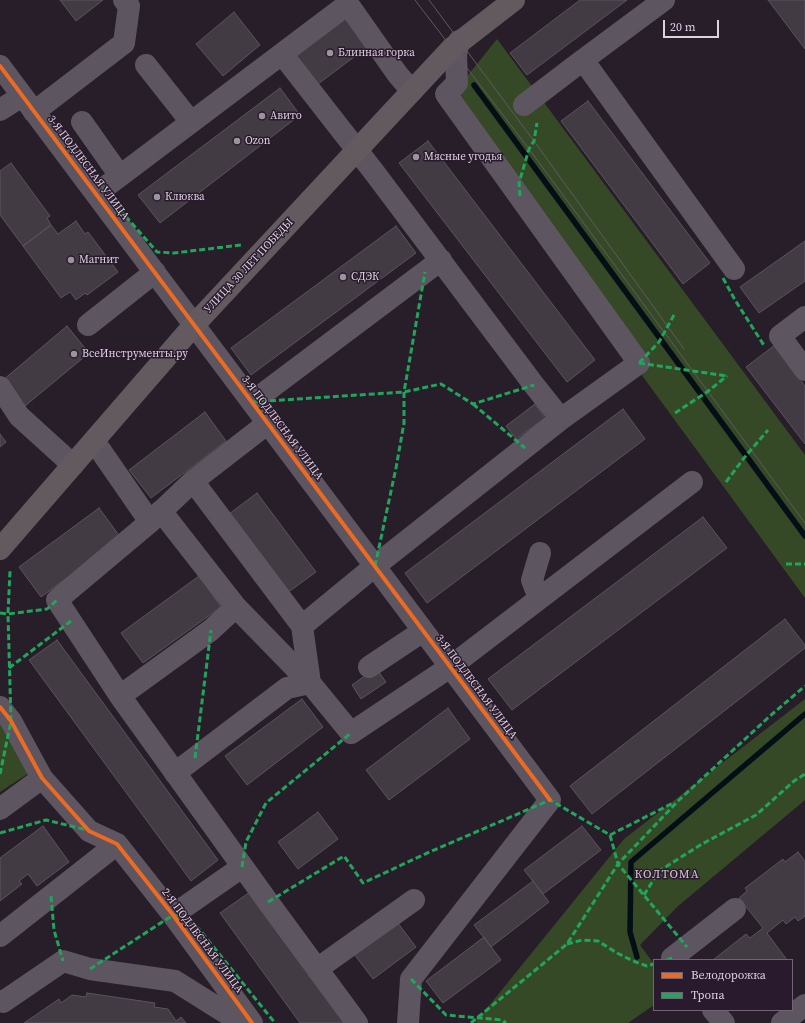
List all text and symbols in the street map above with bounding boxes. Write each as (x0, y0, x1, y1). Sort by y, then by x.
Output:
scale bar (665, 12, 721, 38)
text: 20 m (670, 19, 696, 35)
place label: Блинная горка (338, 46, 415, 60)
marker: Блинная горка (325, 48, 335, 58)
place label: Авито (270, 109, 302, 123)
marker: Авито (257, 111, 267, 121)
street label: 3-Я ПОДЛЕСНАЯ УЛИЦА (44, 113, 132, 223)
place label: Ozon (245, 134, 270, 148)
marker: Ozon (232, 136, 242, 146)
place label: Мясные угодья (424, 150, 502, 164)
marker: Мясные угодья (411, 152, 421, 162)
place label: Клюква (165, 190, 205, 204)
marker: Клюква (152, 192, 162, 202)
street label: УЛИЦА 30 ЛЕТ ПОБЕДЫ (202, 216, 296, 316)
place label: Магнит (79, 253, 119, 267)
marker: Магнит (66, 255, 76, 265)
place label: СДЭК (351, 270, 379, 284)
marker: СДЭК (338, 272, 348, 282)
place label: ВсеИнструменты.ру (82, 347, 188, 361)
marker: ВсеИнструменты.ру (69, 349, 79, 359)
street label: 3-Я ПОДЛЕСНАЯ УЛИЦА (238, 373, 326, 483)
street label: 3-Я ПОДЛЕСНАЯ УЛИЦА (432, 632, 520, 742)
district label: КОЛТОМА (634, 868, 700, 882)
street label: 2-Я ПОДЛЕСНАЯ УЛИЦА (158, 886, 246, 996)
legend (653, 959, 793, 1011)
text: Велодорожка (691, 967, 766, 983)
text: Тропа (691, 987, 725, 1003)

